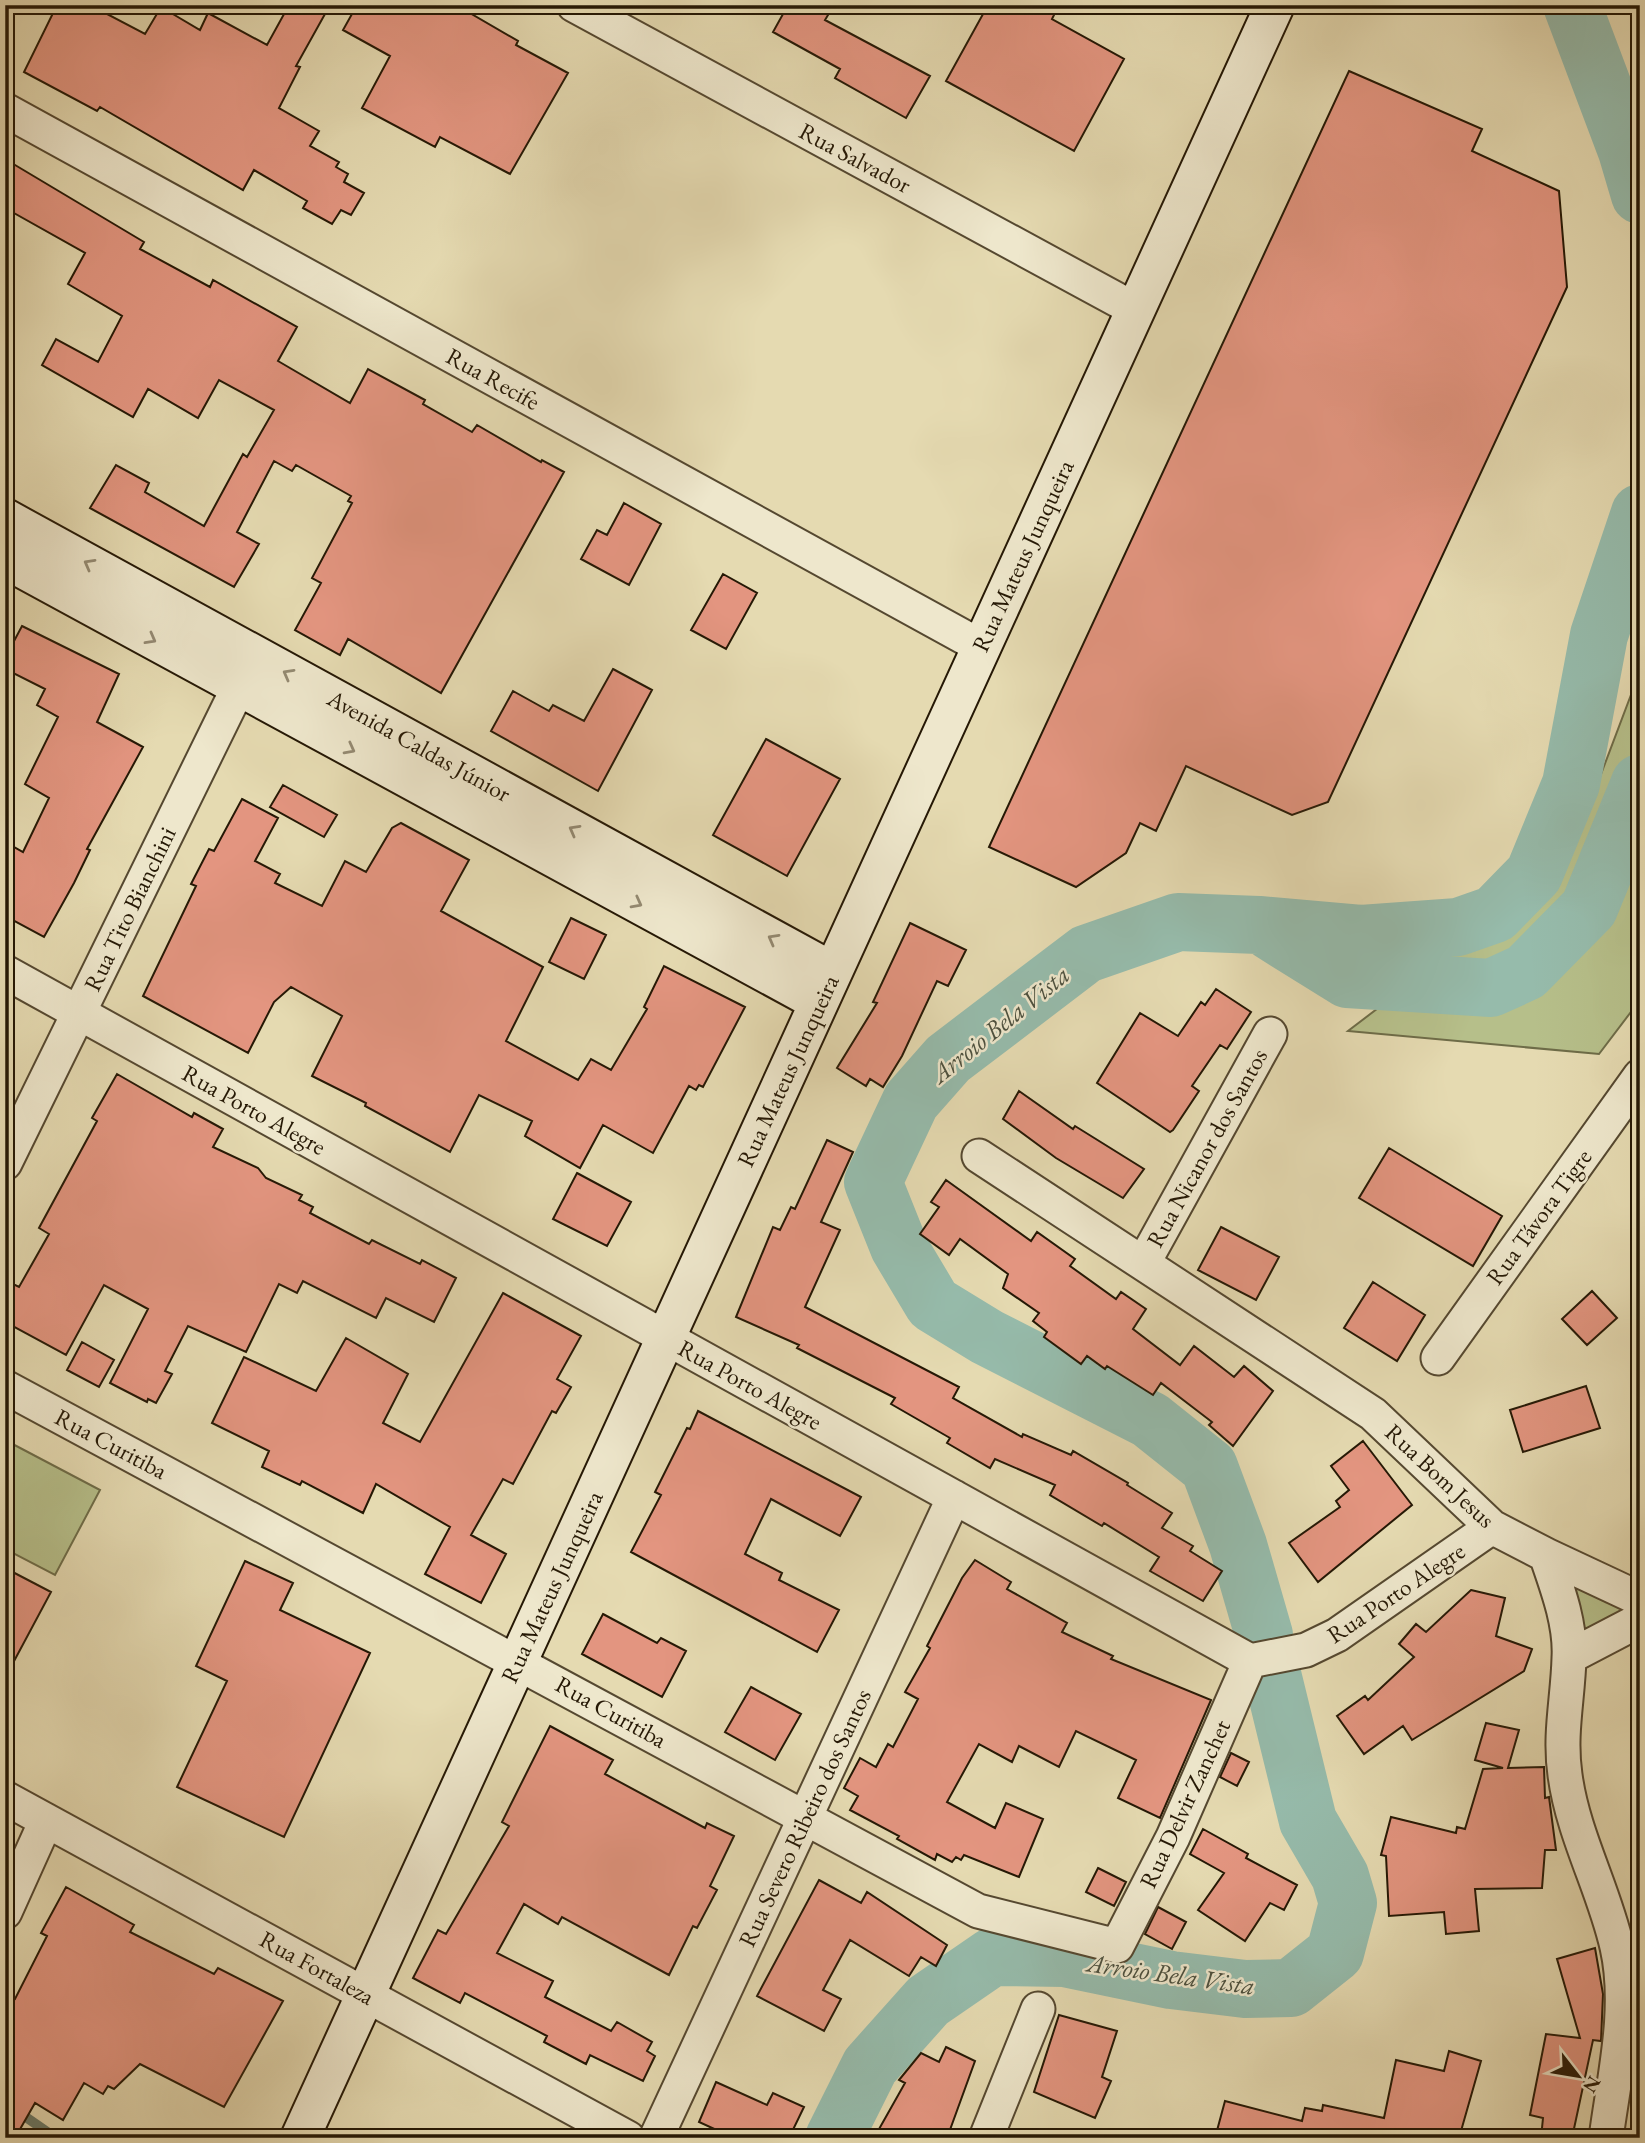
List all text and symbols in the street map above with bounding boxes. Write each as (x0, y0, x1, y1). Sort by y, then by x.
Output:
street label: Rua Salvador (794, 115, 917, 200)
street label: Rua Recife (441, 340, 546, 417)
street label: Rua Mateus Junqueira (964, 454, 1081, 657)
one-way arrow (83, 559, 96, 573)
one-way arrow (143, 631, 156, 644)
one-way arrow (283, 669, 295, 682)
street label: Avenida Caldas Júnior (321, 682, 516, 809)
one-way arrow (343, 740, 356, 754)
street label: Rua Tito Bianchini (76, 821, 183, 996)
one-way arrow (568, 825, 581, 838)
one-way arrow (629, 895, 642, 909)
one-way arrow (768, 934, 780, 947)
water label: Arroio Bela Vista (922, 958, 1076, 1092)
street label: Rua Mateus Junqueira (729, 969, 846, 1172)
street label: Rua Nicanor dos Santos (1139, 1043, 1274, 1253)
street label: Rua Porto Alegre (177, 1057, 332, 1162)
street label: Rua Távora Tigre (1479, 1143, 1598, 1291)
street label: Rua Porto Alegre (673, 1332, 828, 1437)
street label: Rua Curitiba (50, 1401, 173, 1486)
street label: Rua Bom Jesus (1379, 1417, 1502, 1534)
street label: Rua Mateus Junqueira (493, 1485, 610, 1688)
street label: Rua Porto Alegre (1321, 1535, 1471, 1650)
street label: Rua Curitiba (550, 1668, 673, 1755)
street label: Rua Severo Ribeiro dos Santos (731, 1684, 878, 1952)
street label: Rua Delvir Zanchet (1132, 1714, 1237, 1893)
street label: Rua Fortaleza (254, 1923, 380, 2012)
water label: Arroio Bela Vista (1083, 1945, 1257, 2003)
north arrow (1544, 2042, 1614, 2112)
text: N (1577, 2071, 1607, 2098)

